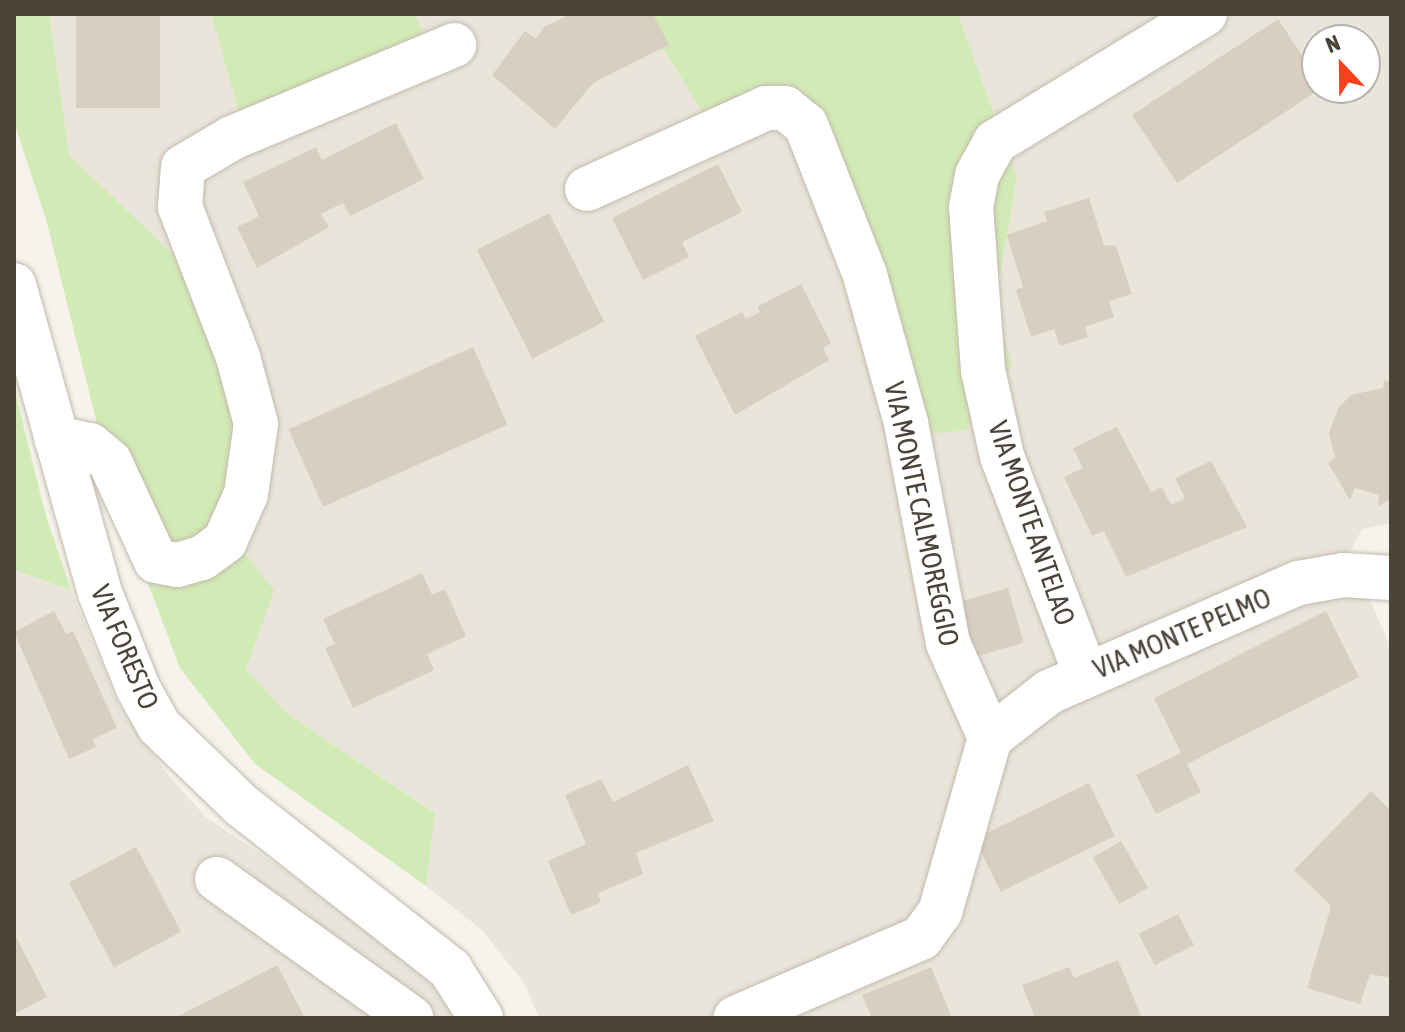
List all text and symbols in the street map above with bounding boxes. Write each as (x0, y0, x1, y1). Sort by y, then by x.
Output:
north arrow (1301, 24, 1381, 104)
text: N (1322, 29, 1344, 58)
street label: VIA MONTE CALMOREGGIO (878, 379, 966, 649)
street label: VIA MONTE ANTELAO (981, 417, 1083, 629)
street label: VIA FORESTO (84, 580, 166, 714)
street label: VIA MONTE PELMO (1088, 580, 1276, 686)

